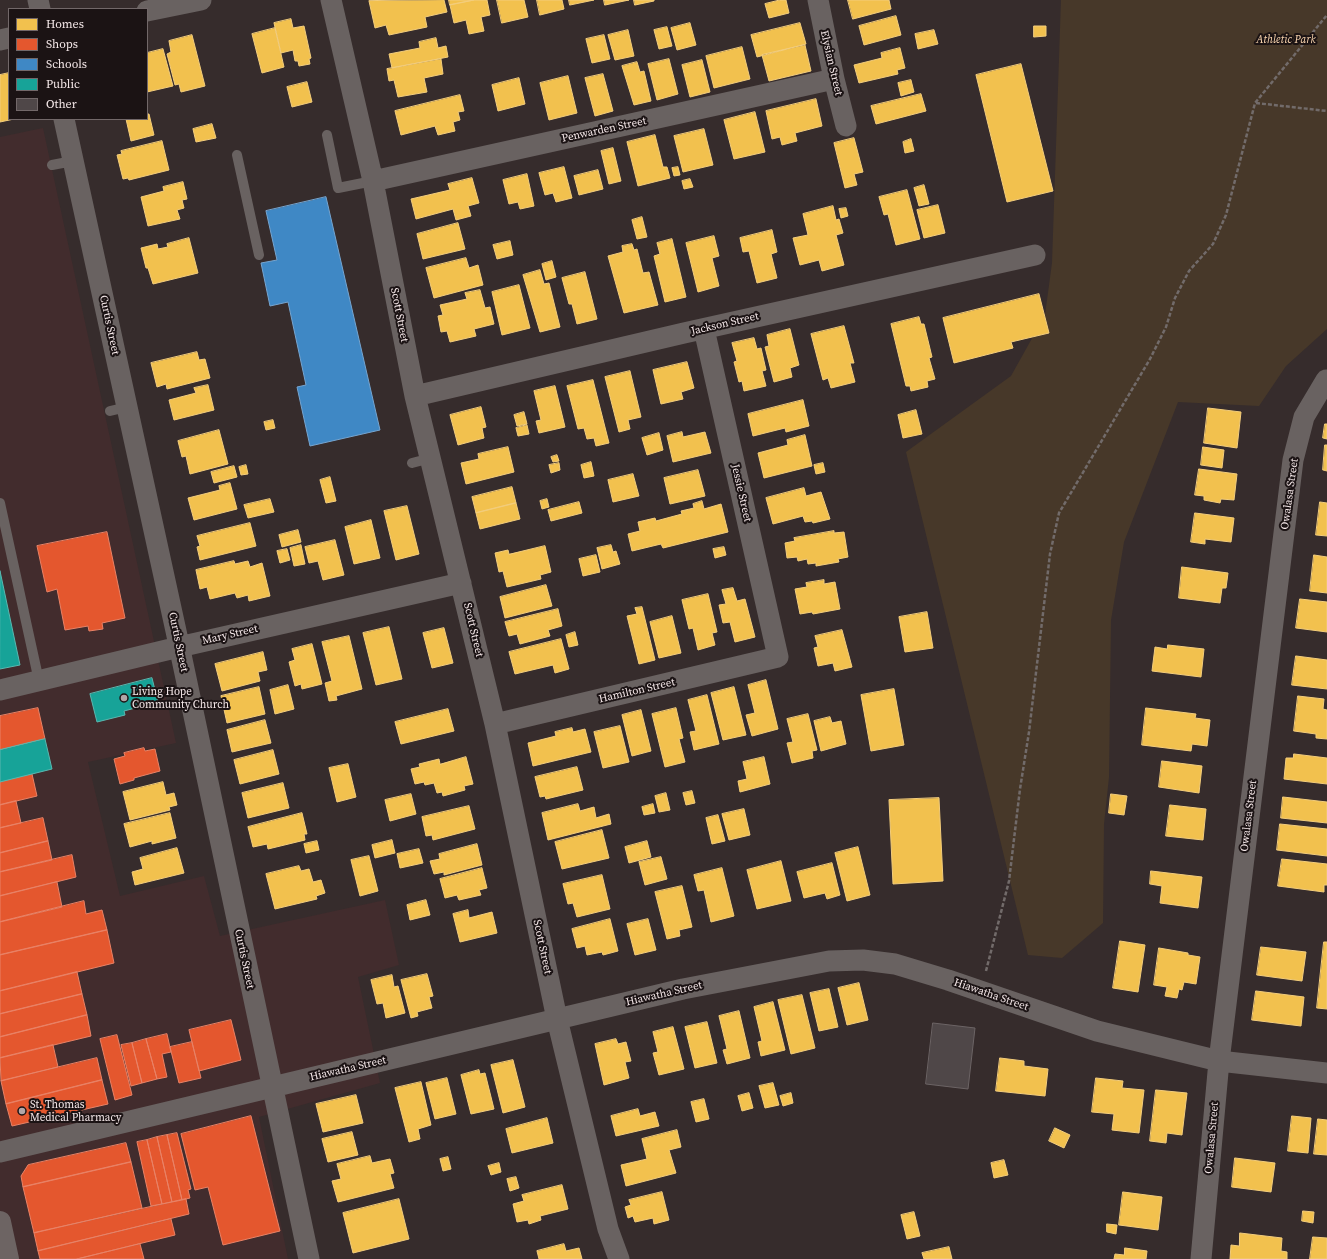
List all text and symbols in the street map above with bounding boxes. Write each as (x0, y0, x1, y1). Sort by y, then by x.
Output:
legend (8, 8, 148, 120)
text: Homes (46, 16, 84, 32)
street label: Elysian Street (817, 29, 845, 97)
park label: Athletic Park (1256, 33, 1316, 47)
text: Shops (46, 36, 78, 52)
text: Schools (46, 56, 87, 72)
text: Public (46, 76, 80, 92)
text: Other (46, 96, 77, 112)
street label: Penwarden Street (561, 115, 647, 145)
street label: Scott Street (387, 287, 411, 343)
street label: Curtis Street (96, 294, 122, 356)
street label: Jackson Street (690, 310, 760, 338)
street label: Owalasa Street (1278, 458, 1302, 530)
street label: Jessie Street (728, 463, 754, 523)
street label: Scott Street (460, 602, 486, 658)
street label: Curtis Street (165, 611, 191, 673)
street label: Mary Street (201, 622, 259, 648)
street label: Hamilton Street (598, 676, 676, 706)
place label: Living Hope Community Church (132, 685, 229, 711)
marker: Living Hope Community Church (119, 693, 129, 703)
street label: Owalasa Street (1238, 780, 1260, 852)
street label: Scott Street (530, 919, 554, 975)
street label: Curtis Street (231, 928, 257, 990)
street label: Hiawatha Street (952, 976, 1030, 1014)
street label: Hiawatha Street (625, 979, 703, 1009)
street label: Hiawatha Street (309, 1054, 387, 1084)
place label: St. Thomas Medical Pharmacy (30, 1098, 121, 1124)
street label: Owalasa Street (1202, 1102, 1222, 1174)
marker: St. Thomas Medical Pharmacy (17, 1106, 27, 1116)

